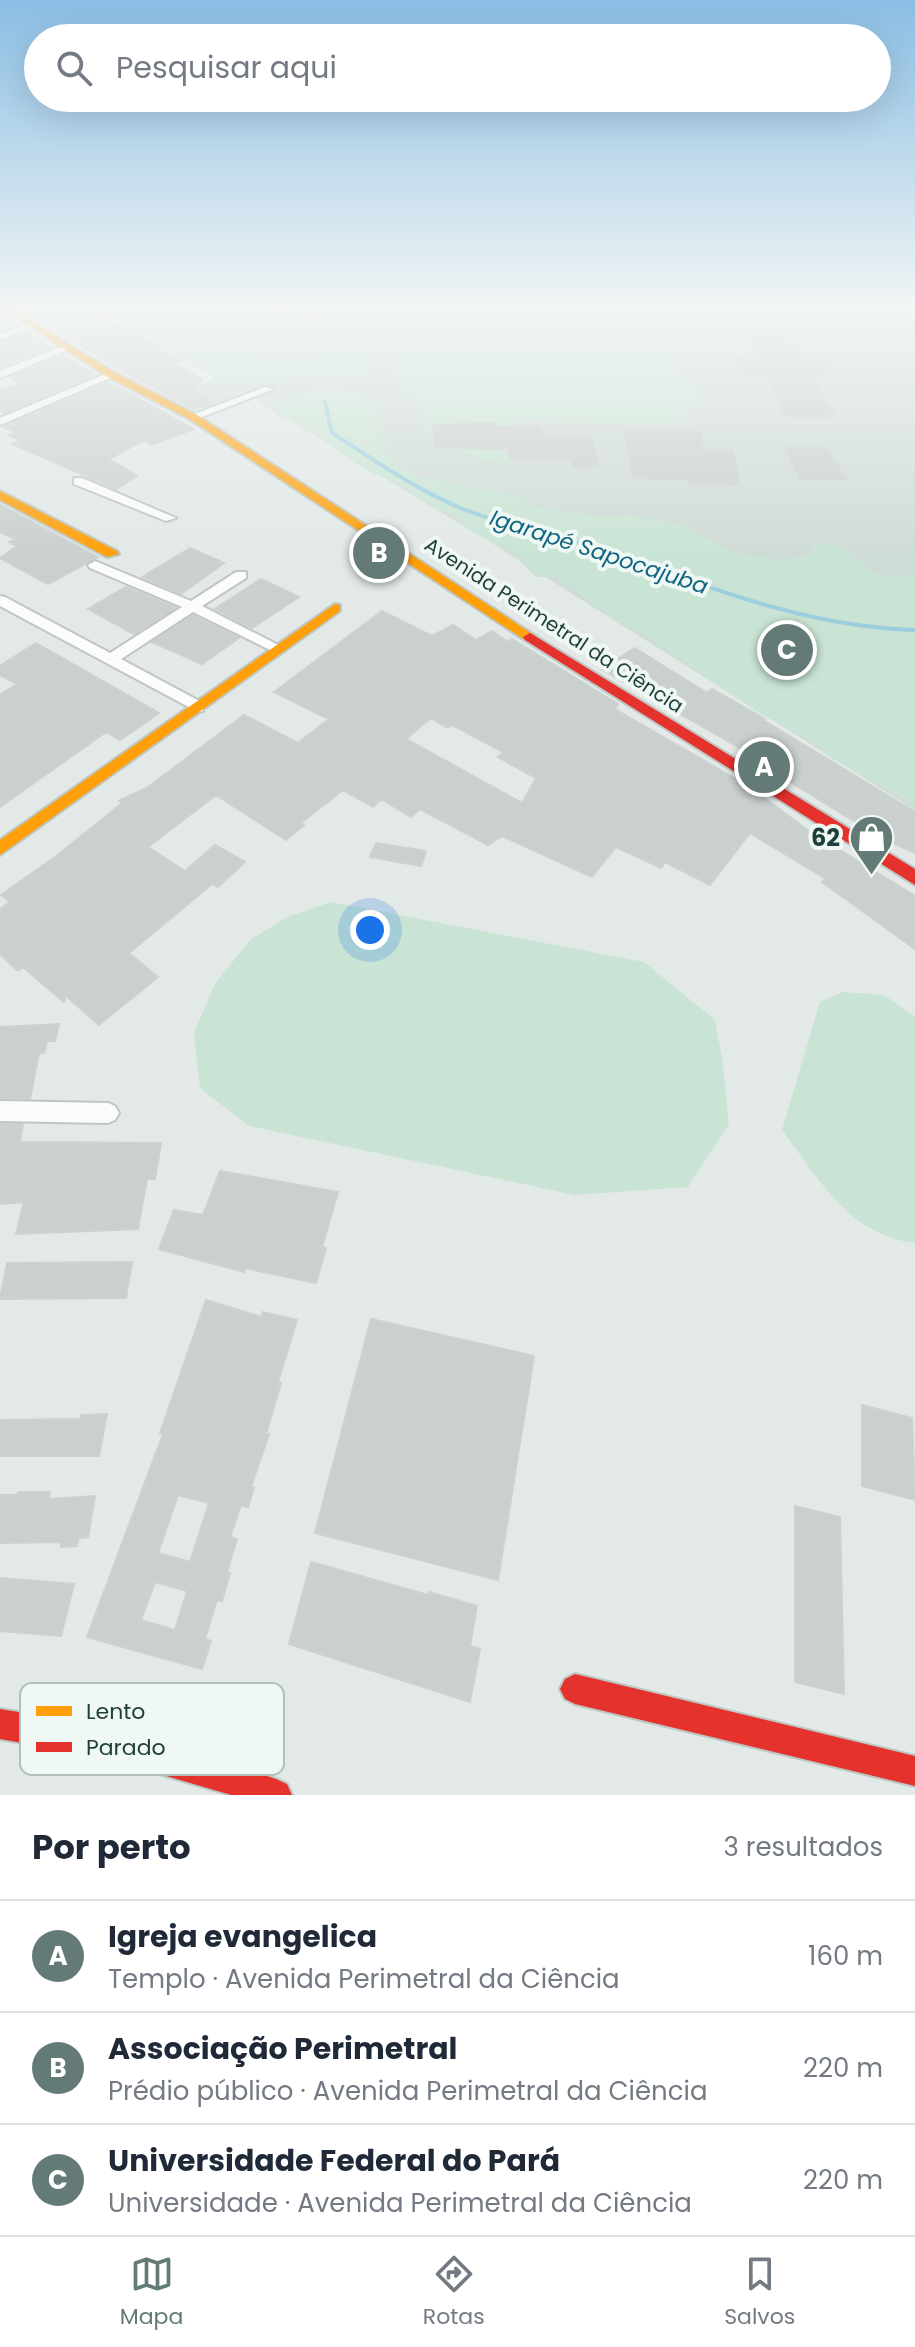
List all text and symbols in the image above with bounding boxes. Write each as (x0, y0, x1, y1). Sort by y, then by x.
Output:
search box (24, 24, 891, 112)
icon: search (52, 46, 96, 90)
text: Pesquisar aqui (116, 46, 337, 89)
water label: Igarapé Sapocajuba (486, 502, 712, 602)
pin: B (353, 523, 405, 583)
street label: Avenida Perimetral da Ciência (419, 531, 689, 719)
pin: C (761, 620, 813, 680)
pin: A (738, 737, 790, 797)
shop icon: 62 (847, 813, 895, 876)
place label: 62 (811, 821, 840, 854)
your location (350, 910, 390, 950)
legend (20, 1683, 284, 1775)
text: Lento (86, 1696, 145, 1727)
text: Parado (86, 1732, 166, 1763)
text: Por perto (32, 1823, 191, 1871)
text: 3 resultados (723, 1829, 883, 1865)
text: Igreja evangelica (108, 1915, 377, 1958)
text: A (48, 1938, 68, 1974)
text: 160 m (808, 1938, 883, 1974)
text: Templo · Avenida Perimetral da Ciência (108, 1961, 620, 1997)
text: Associação Perimetral (108, 2027, 457, 2070)
text: B (49, 2050, 67, 2086)
text: 220 m (803, 2050, 883, 2086)
text: Prédio público · Avenida Perimetral da Ciência (108, 2073, 708, 2109)
text: Universidade Federal do Pará (108, 2139, 560, 2182)
text: C (48, 2162, 68, 2198)
text: 220 m (803, 2162, 883, 2198)
text: Universidade · Avenida Perimetral da Ciência (108, 2185, 692, 2221)
tab: Mapa (120, 2252, 183, 2333)
tab: Rotas (423, 2252, 485, 2333)
tab: Salvos (724, 2252, 795, 2333)

